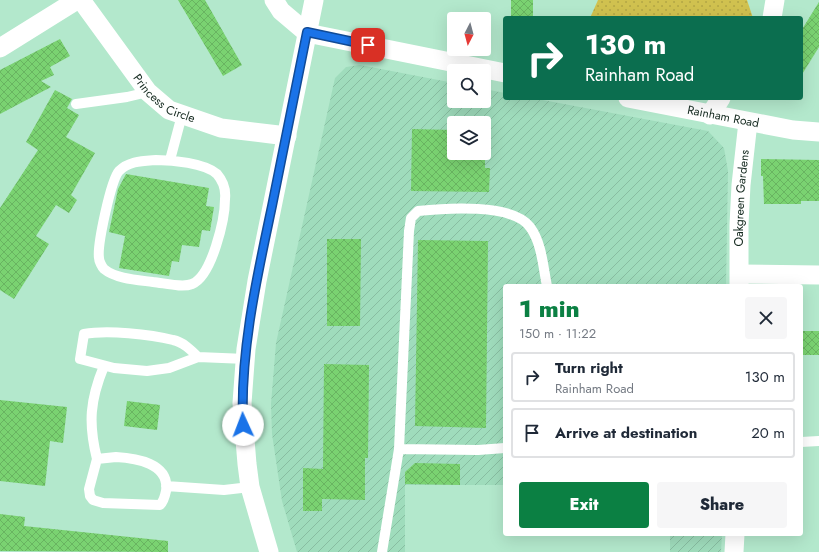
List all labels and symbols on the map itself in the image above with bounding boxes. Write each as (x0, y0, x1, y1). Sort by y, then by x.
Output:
north arrow (447, 12, 491, 56)
pin (351, 28, 385, 62)
street label: Princess Circle (129, 70, 198, 127)
street label: Rainham Road (686, 101, 761, 132)
street label: Oakgreen Gardens (730, 149, 754, 246)
position arrow (222, 404, 264, 446)

